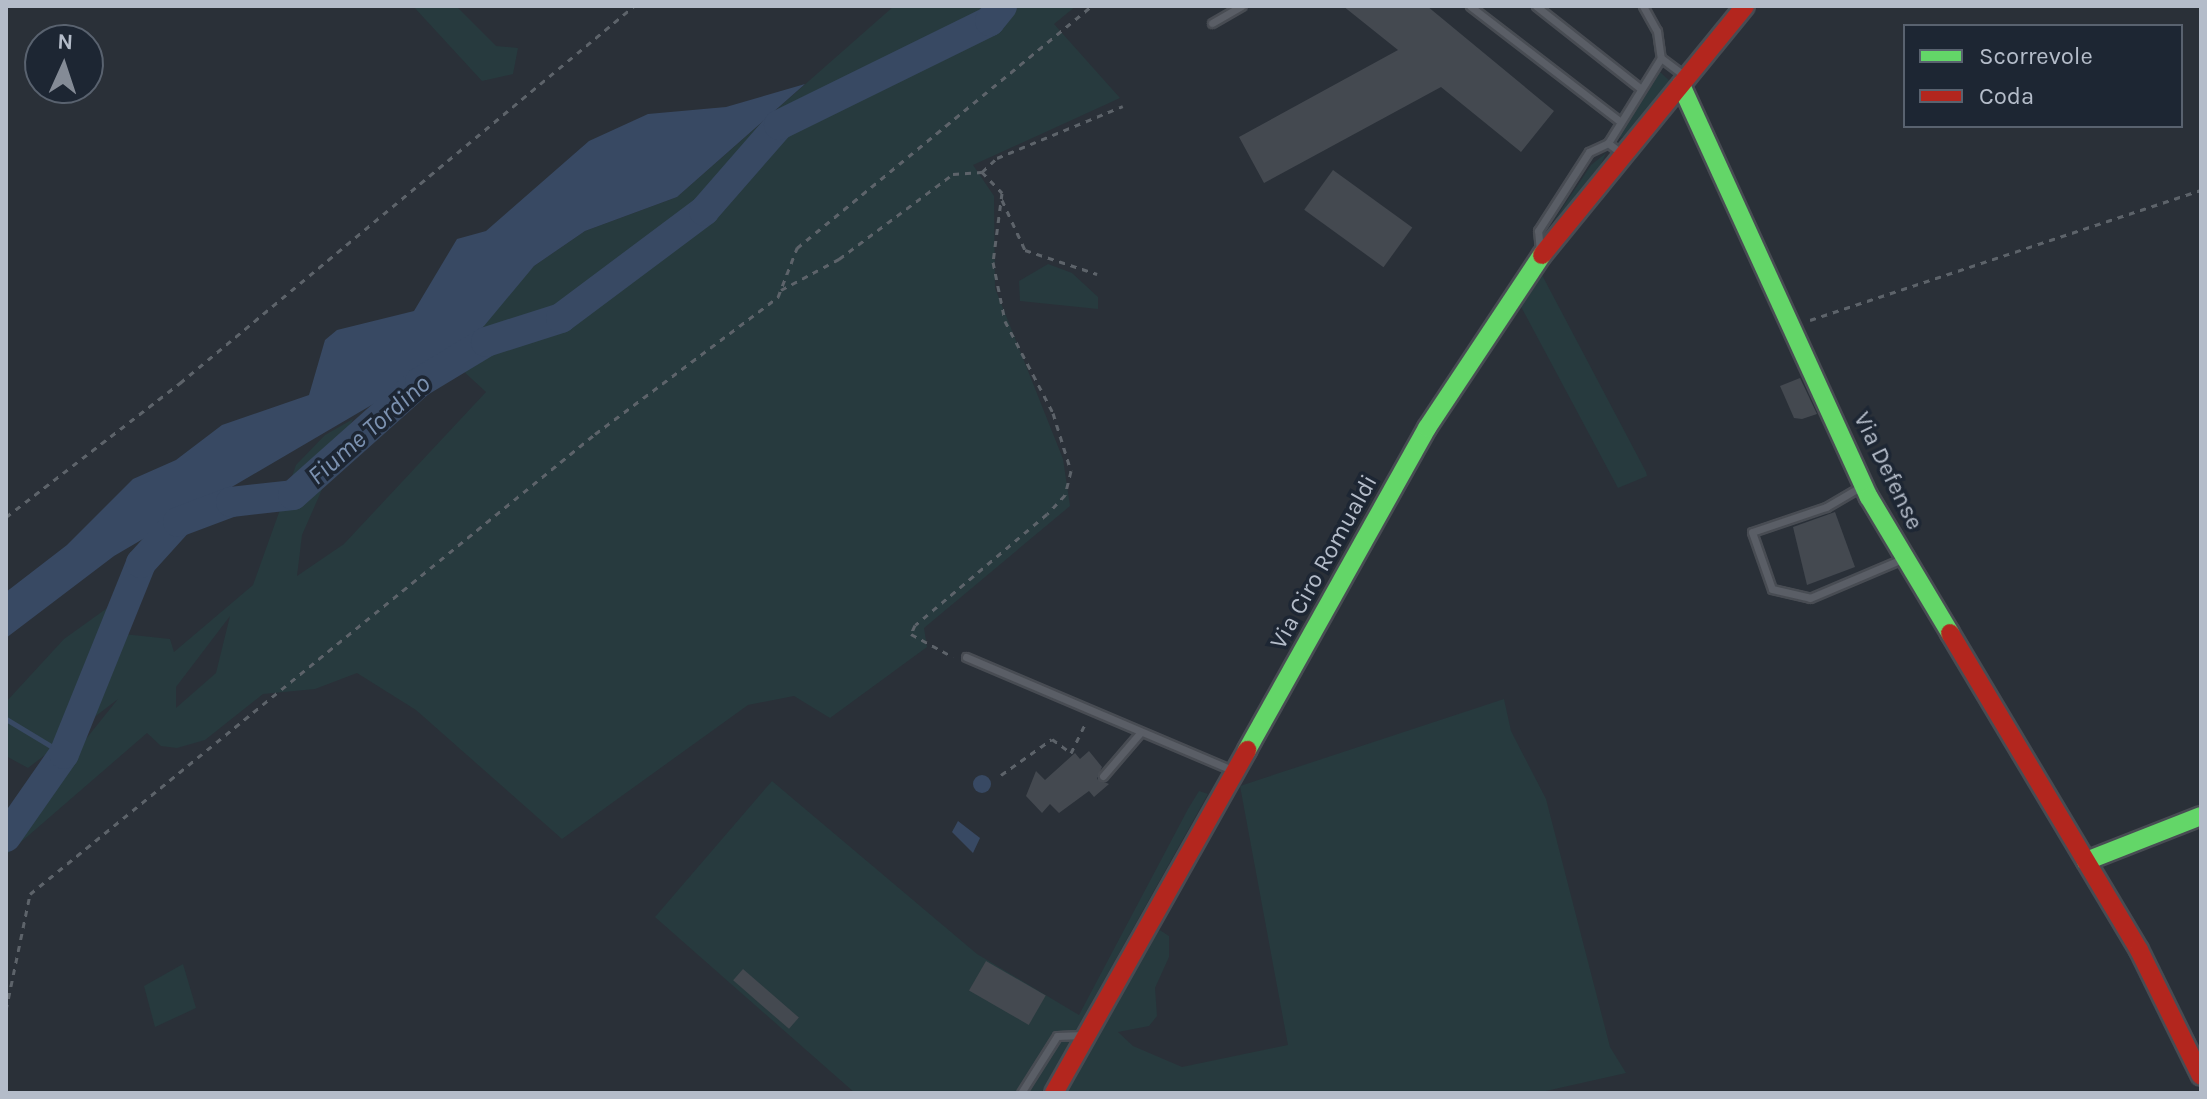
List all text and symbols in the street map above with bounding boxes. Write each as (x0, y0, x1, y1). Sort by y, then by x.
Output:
north arrow (24, 24, 104, 104)
legend (1903, 24, 2183, 128)
text: N (57, 29, 74, 55)
text: Scorrevole (1979, 42, 2093, 70)
text: Coda (1979, 82, 2034, 110)
water label: Fiume Tordino (301, 368, 437, 492)
street label: Via Defense (1847, 407, 1929, 535)
street label: Via Ciro Romualdi (1264, 470, 1384, 654)

